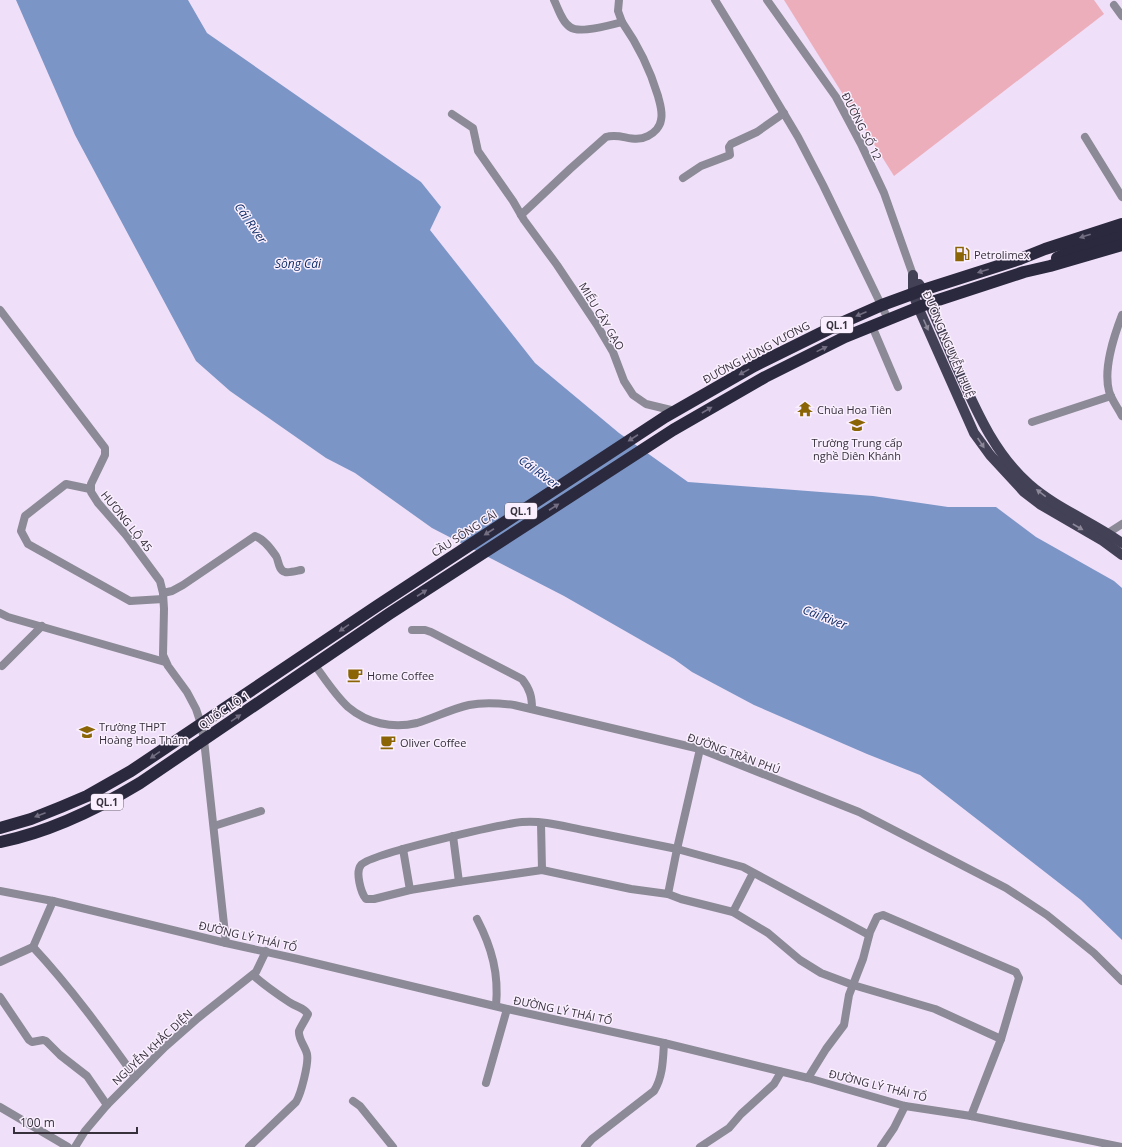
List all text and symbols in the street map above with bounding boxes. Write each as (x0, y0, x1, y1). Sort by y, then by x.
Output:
street label: ĐƯỜNG SỐ 12 (838, 90, 886, 162)
water label: Cái River (231, 199, 272, 248)
one-way arrow (1078, 233, 1090, 239)
fuel station icon: Petrolimex (953, 245, 971, 263)
place label: Petrolimex (974, 247, 1030, 262)
water label: Sông Cái (275, 255, 322, 272)
one-way arrow (977, 268, 989, 274)
street label: MIẾU CÂY GẠO (576, 279, 628, 353)
street label: ĐƯỜNG NGUYỄN HUỆ (920, 289, 978, 399)
one-way arrow (854, 312, 866, 318)
street label: ĐƯỜNG HÙNG VƯƠNG (700, 317, 812, 387)
road number: QL.1 (821, 317, 853, 333)
one-way arrow (923, 319, 929, 331)
one-way arrow (816, 346, 827, 352)
one-way arrow (738, 369, 750, 375)
temple icon: Chùa Hoa Tiên (796, 400, 814, 418)
place label: Chùa Hoa Tiên (817, 402, 892, 417)
one-way arrow (701, 407, 713, 414)
school or university icon: Trường Trung cấp nghề Diên Khánh (848, 416, 866, 434)
one-way arrow (627, 435, 639, 442)
place label: Trường Trung cấp nghề Diên Khánh (811, 435, 903, 463)
one-way arrow (977, 437, 985, 448)
water label: Cái River (515, 452, 564, 493)
street label: HƯƠNG LỘ 45 (98, 487, 156, 555)
one-way arrow (1036, 489, 1047, 497)
road number: QL.1 (505, 503, 537, 519)
one-way arrow (548, 503, 560, 510)
street label: CẦU SÔNG CÁI (428, 506, 500, 560)
one-way arrow (1072, 523, 1084, 530)
one-way arrow (483, 529, 495, 536)
one-way arrow (417, 589, 427, 597)
water label: Cái River (800, 601, 851, 634)
one-way arrow (339, 624, 349, 632)
cafe icon: Home Coffee (346, 666, 364, 684)
place label: Home Coffee (367, 668, 434, 683)
street label: QUỐC LỘ 1 (196, 687, 252, 733)
one-way arrow (231, 714, 241, 722)
place label: Trường THPT Hoàng Hoa Thám (99, 719, 188, 747)
school or university icon: Trường THPT Hoàng Hoa Thám (78, 723, 96, 741)
street label: ĐƯỜNG TRẦN PHÚ (685, 729, 783, 777)
cafe icon: Oliver Coffee (379, 733, 397, 751)
place label: Oliver Coffee (400, 735, 466, 750)
one-way arrow (150, 751, 161, 759)
road number: QL.1 (91, 794, 123, 810)
one-way arrow (34, 813, 46, 819)
street label: ĐƯỜNG LÝ THÁI TỔ (197, 917, 299, 955)
street label: ĐƯỜNG LÝ THÁI TỔ (512, 992, 614, 1028)
street label: NGUYỄN KHẮC DIỆN (109, 1006, 195, 1088)
street label: ĐƯỜNG LÝ THÁI TỔ (827, 1066, 929, 1104)
scale bar (14, 1109, 137, 1135)
text: 100 m (20, 1114, 55, 1131)

